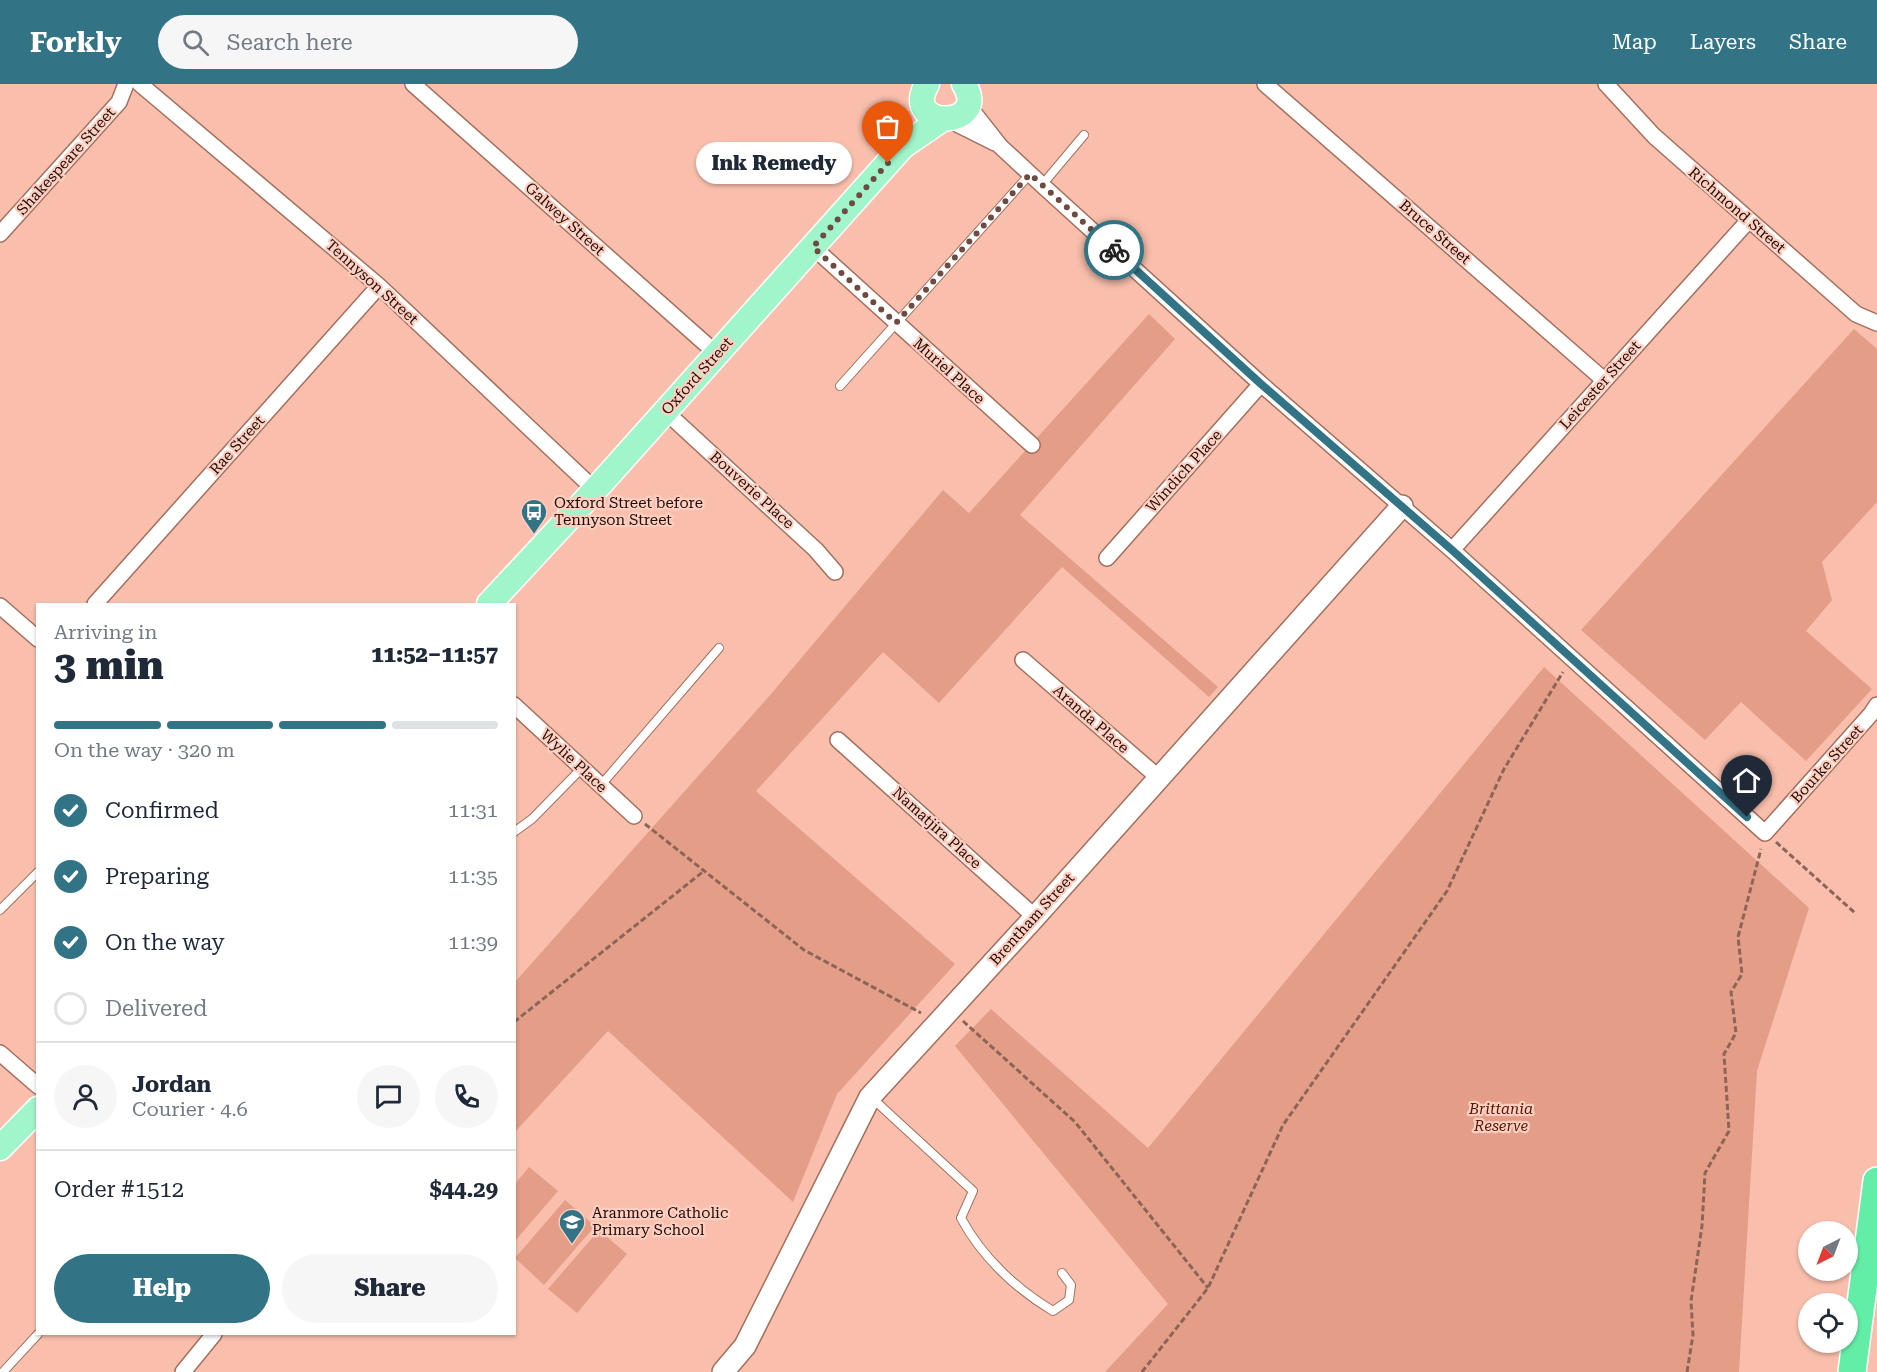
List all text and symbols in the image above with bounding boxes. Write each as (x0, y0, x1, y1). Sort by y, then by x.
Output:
search box (158, 15, 578, 69)
text: Forkly (30, 26, 122, 59)
icon: search (179, 26, 212, 59)
text: Search here (227, 30, 353, 55)
text: Map (1612, 30, 1657, 54)
text: Layers (1690, 30, 1756, 54)
text: Share (1789, 30, 1847, 54)
pin (862, 101, 913, 163)
street label: Shakespeare Street (13, 103, 119, 219)
icon: bag (871, 110, 904, 143)
callout: Ink Remedy (696, 142, 852, 184)
text: Ink Remedy (712, 151, 836, 175)
street label: Richmond Street (1685, 163, 1789, 257)
street label: Galwey Street (522, 179, 609, 260)
street label: Bruce Street (1396, 196, 1475, 268)
courier (1084, 220, 1144, 280)
icon: bike (1098, 234, 1131, 267)
street label: Tennyson Street (322, 236, 422, 328)
street label: Oxford Street (658, 333, 737, 418)
street label: Muriel Place (910, 334, 988, 408)
street label: Leicester Street (1556, 337, 1645, 433)
street label: Rae Street (206, 411, 268, 478)
street label: Windich Place (1142, 426, 1226, 516)
street label: Bouverie Place (706, 447, 798, 533)
place label: Oxford Street before Tennyson Street (554, 494, 703, 529)
bus stop icon: Oxford Street before Tennyson Street (519, 497, 549, 535)
text: Arriving in (54, 620, 157, 644)
text: 11:52–11:57 (371, 642, 498, 667)
text: 3 min (54, 643, 164, 689)
street label: Aranda Place (1049, 681, 1133, 757)
street label: Bourke Street (1787, 721, 1867, 807)
street label: Wylie Place (537, 726, 611, 796)
text: On the way · 320 m (54, 738, 235, 762)
pin (1721, 755, 1772, 817)
icon: home (1730, 764, 1763, 797)
street label: Namatjira Place (889, 783, 985, 873)
icon: check (54, 794, 87, 827)
text: Confirmed (105, 798, 219, 823)
text: 11:31 (448, 798, 498, 822)
icon: check (54, 860, 87, 893)
text: Preparing (105, 864, 209, 889)
text: 11:35 (448, 864, 498, 888)
street label: Brentham Street (986, 869, 1078, 969)
icon: check (54, 926, 87, 959)
text: On the way (105, 930, 225, 955)
text: 11:39 (448, 930, 498, 954)
text: Delivered (105, 996, 207, 1021)
button: person (54, 1065, 117, 1128)
button: chat (357, 1065, 420, 1128)
button: phone (435, 1065, 498, 1128)
text: Jordan (132, 1072, 211, 1097)
text: Courier · 4.6 (132, 1097, 248, 1121)
park label: Brittania Reserve (1468, 1100, 1533, 1135)
text: Order #1512 (54, 1177, 184, 1202)
text: $44.29 (429, 1177, 498, 1202)
place label: Aranmore Catholic Primary School (592, 1204, 728, 1239)
school or university icon: Aranmore Catholic Primary School (557, 1207, 587, 1245)
north arrow (1798, 1221, 1858, 1281)
map controls (1798, 1221, 1858, 1353)
button: Help (54, 1254, 270, 1323)
button: Share (282, 1254, 498, 1323)
button: locate (1798, 1293, 1858, 1353)

